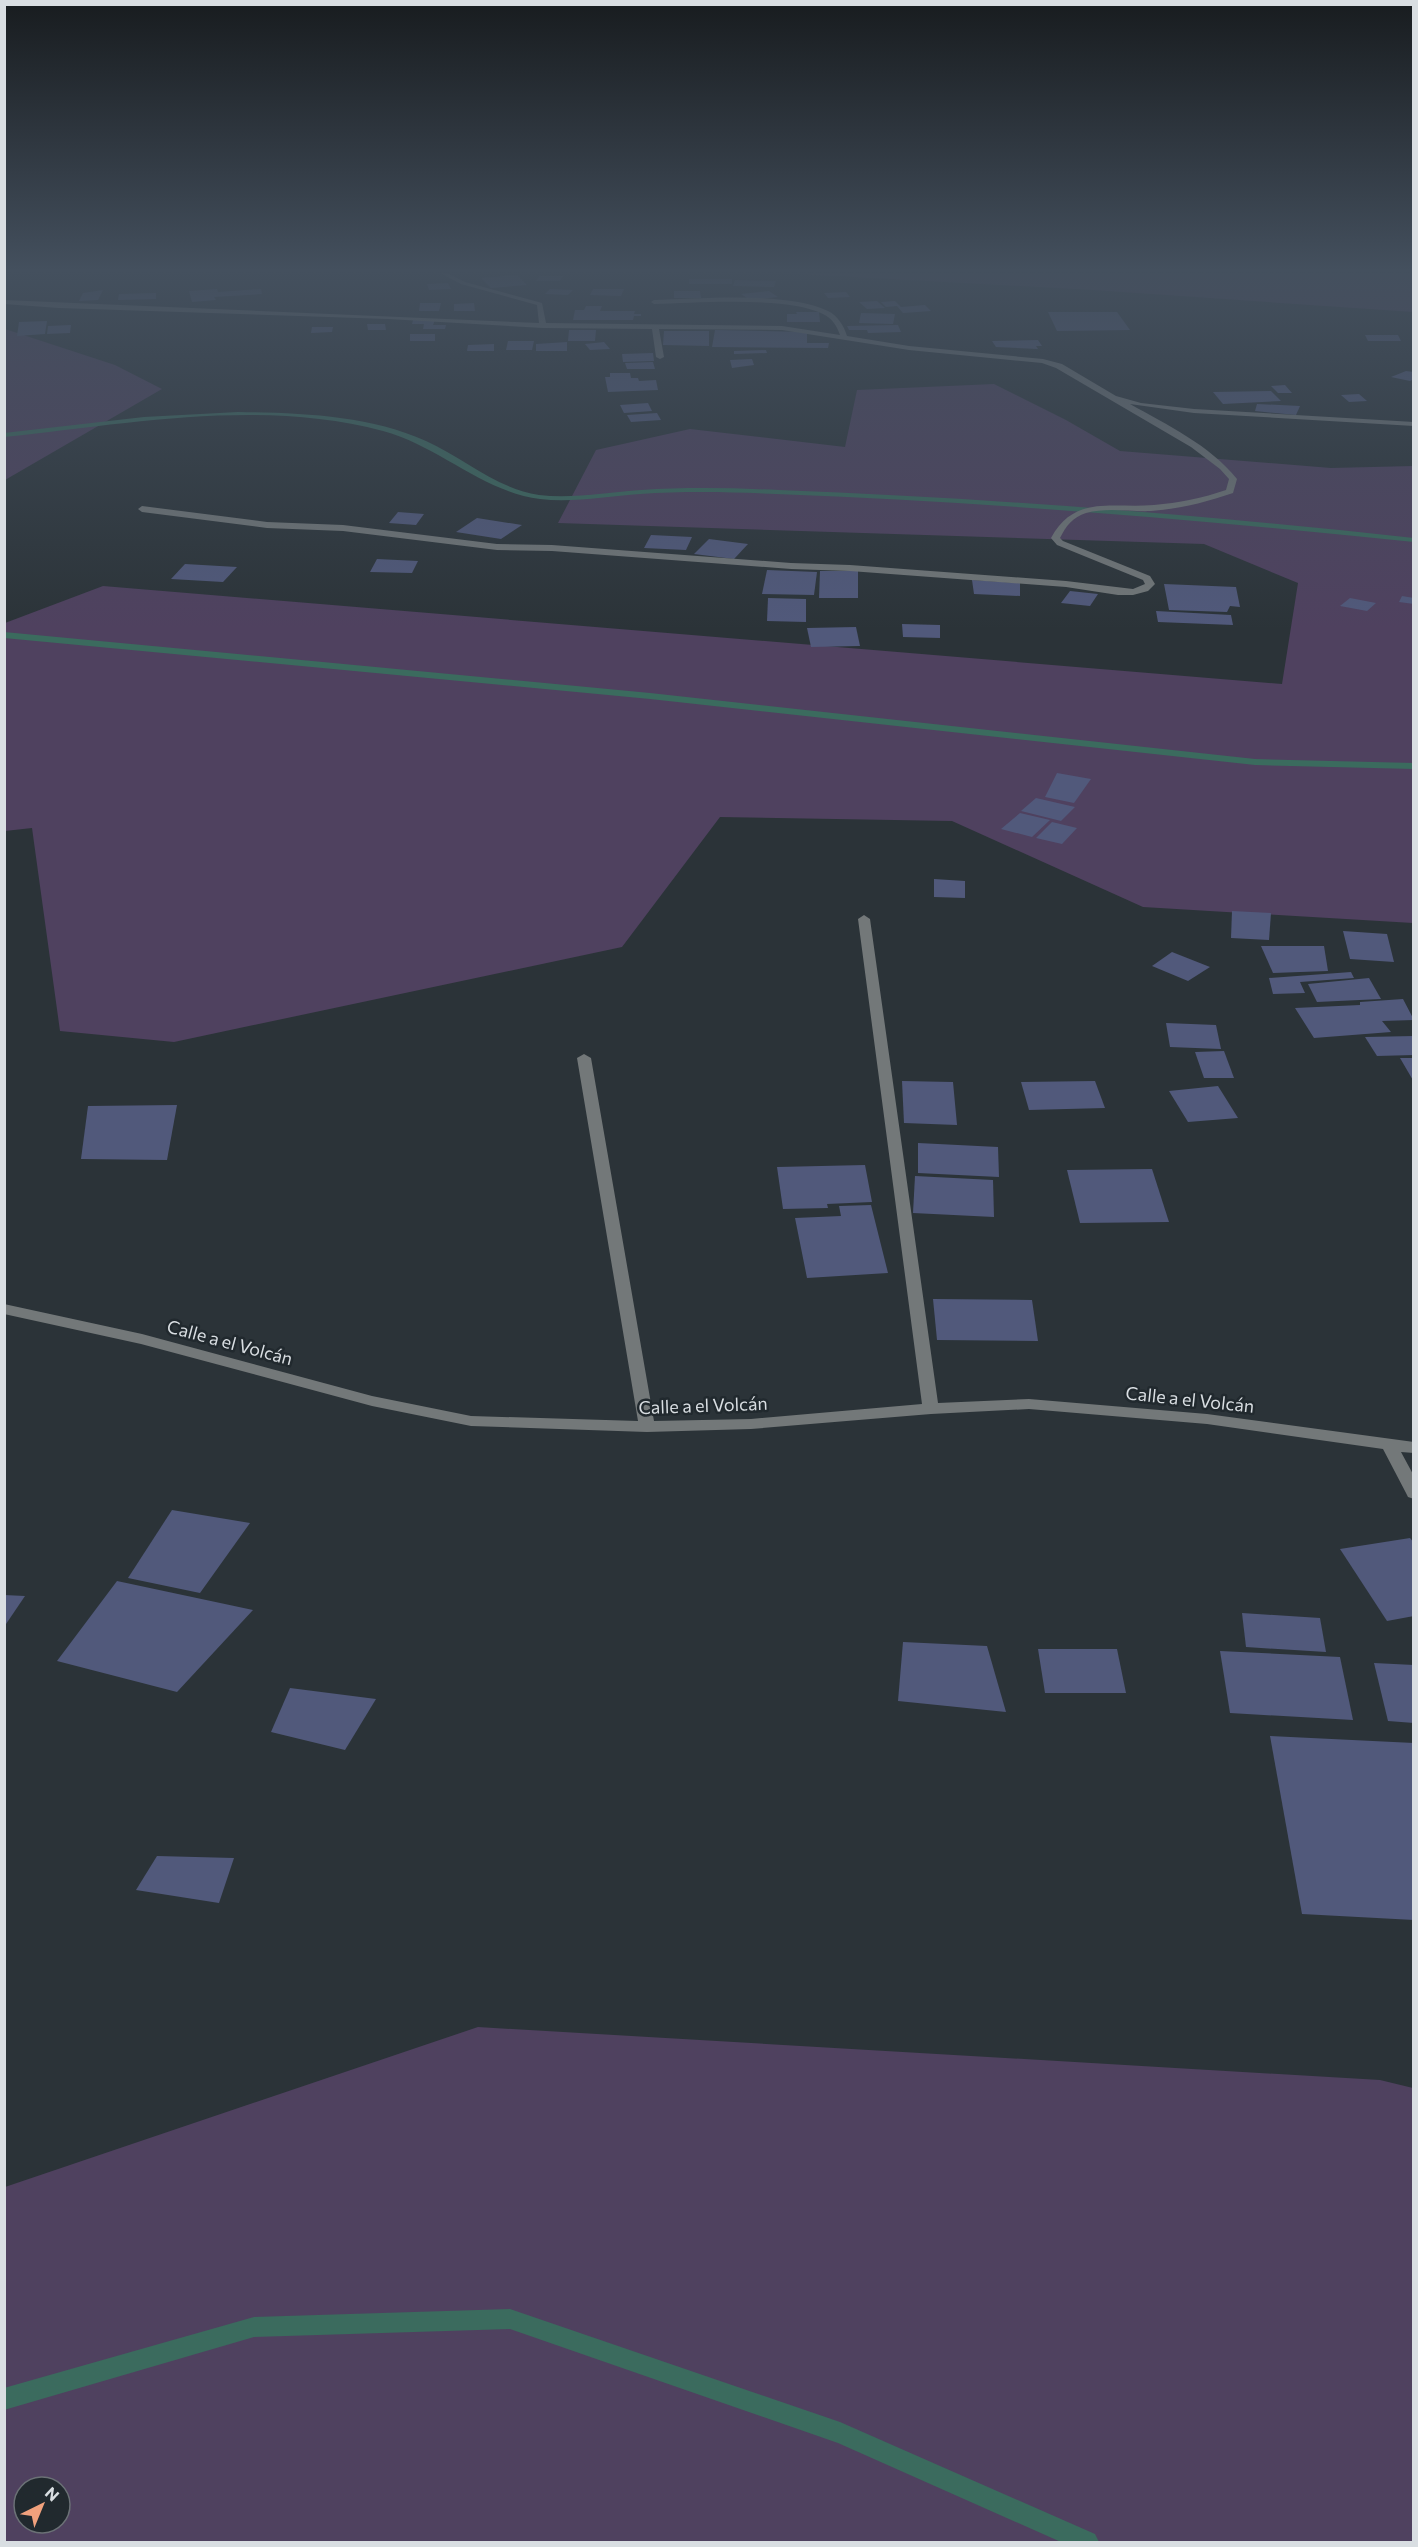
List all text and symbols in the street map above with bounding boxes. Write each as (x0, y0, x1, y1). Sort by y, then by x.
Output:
street label: Calle a el Volcán (165, 1315, 295, 1369)
street label: Calle a el Volcán (1125, 1381, 1255, 1417)
street label: Calle a el Volcán (638, 1392, 768, 1418)
north arrow (12, 2475, 72, 2535)
text: N (42, 2483, 63, 2505)

